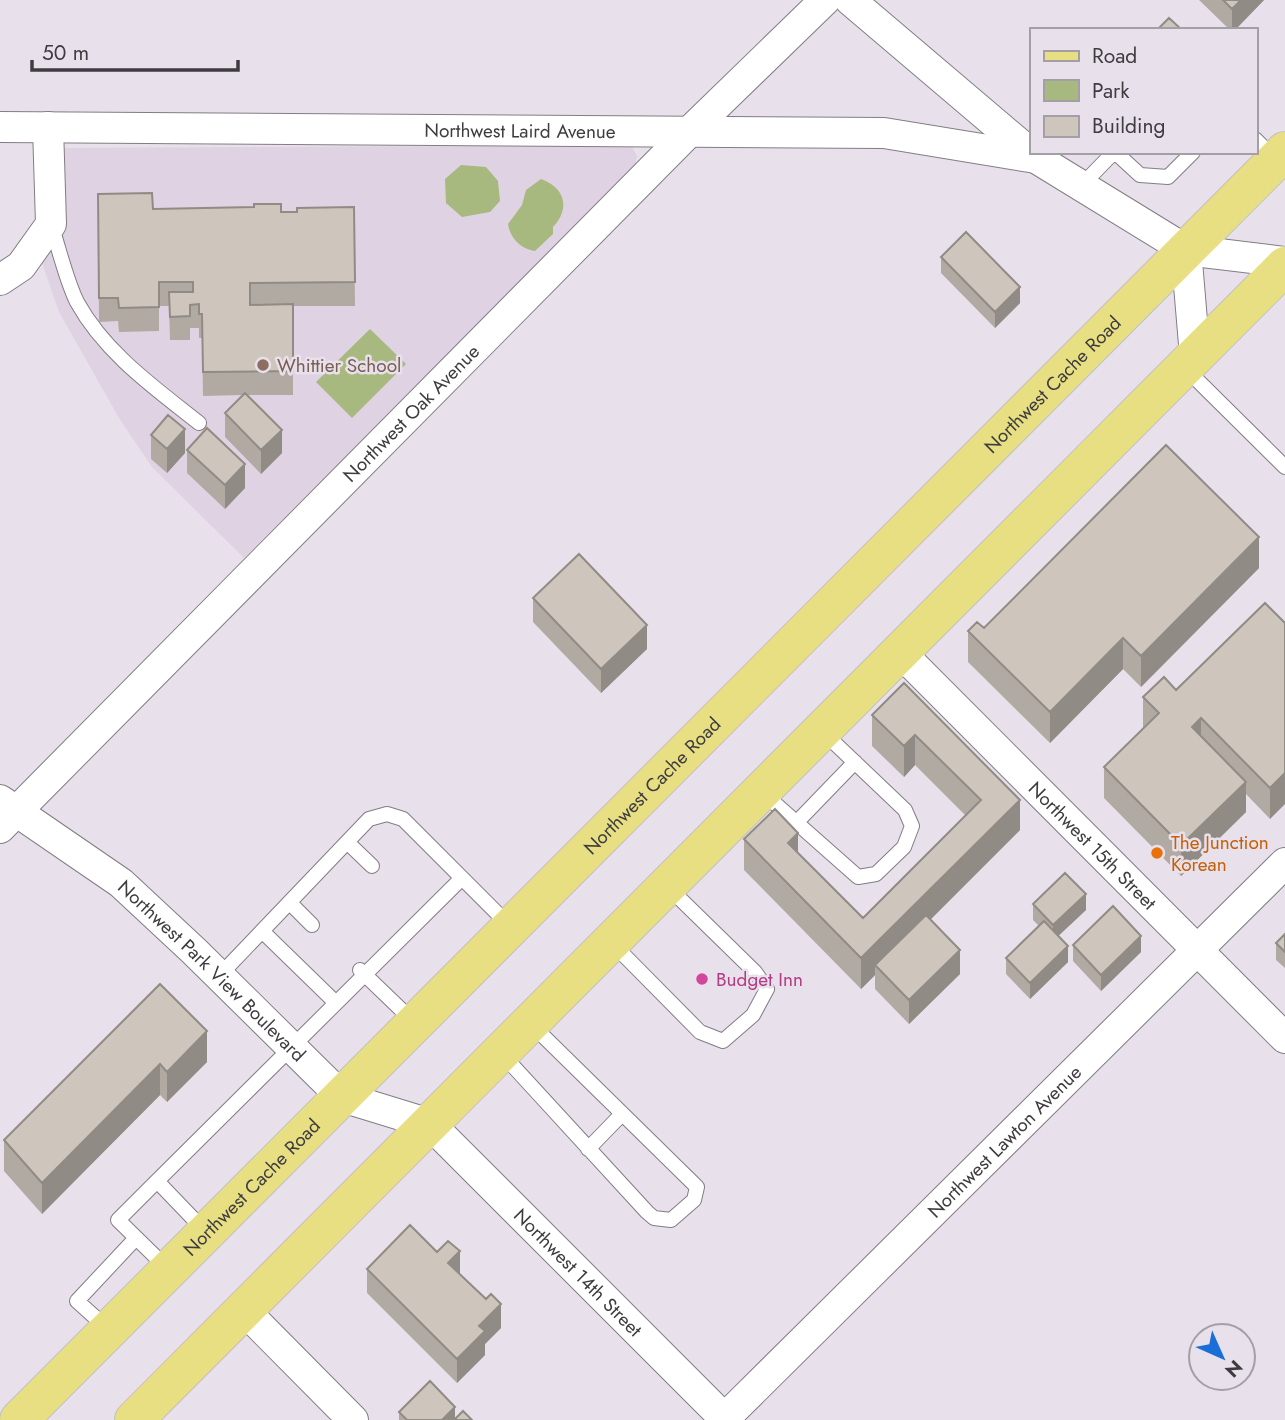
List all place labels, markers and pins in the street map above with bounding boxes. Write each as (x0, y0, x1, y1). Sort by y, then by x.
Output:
place label: Whittier School (277, 352, 401, 379)
marker: Whittier School (255, 357, 271, 373)
place label: The Junction Korean (1171, 829, 1269, 878)
marker: The Junction Korean (1149, 845, 1165, 861)
place label: Budget Inn (716, 966, 803, 993)
marker: Budget Inn (694, 971, 710, 987)

